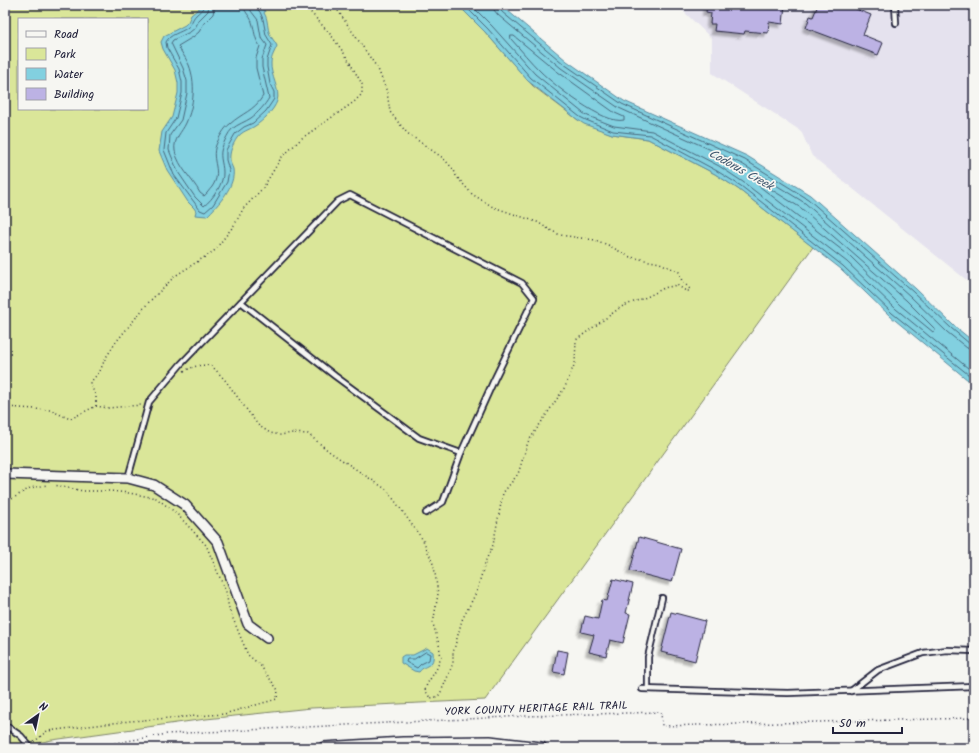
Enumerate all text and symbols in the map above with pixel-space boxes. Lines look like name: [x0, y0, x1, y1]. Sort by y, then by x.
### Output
legend: [18, 18, 148, 110]
text: Road: [54, 25, 79, 44]
text: Park: [54, 45, 76, 64]
text: Water: [54, 65, 84, 84]
text: Building: [54, 85, 94, 104]
water label: Codorus Creek: [705, 144, 779, 197]
north arrow: [18, 695, 58, 735]
street label: YORK COUNTY HERITAGE RAIL TRAIL: [444, 697, 628, 721]
text: N: [35, 698, 51, 717]
scale bar: [833, 709, 902, 735]
text: 50 m: [839, 714, 866, 733]

